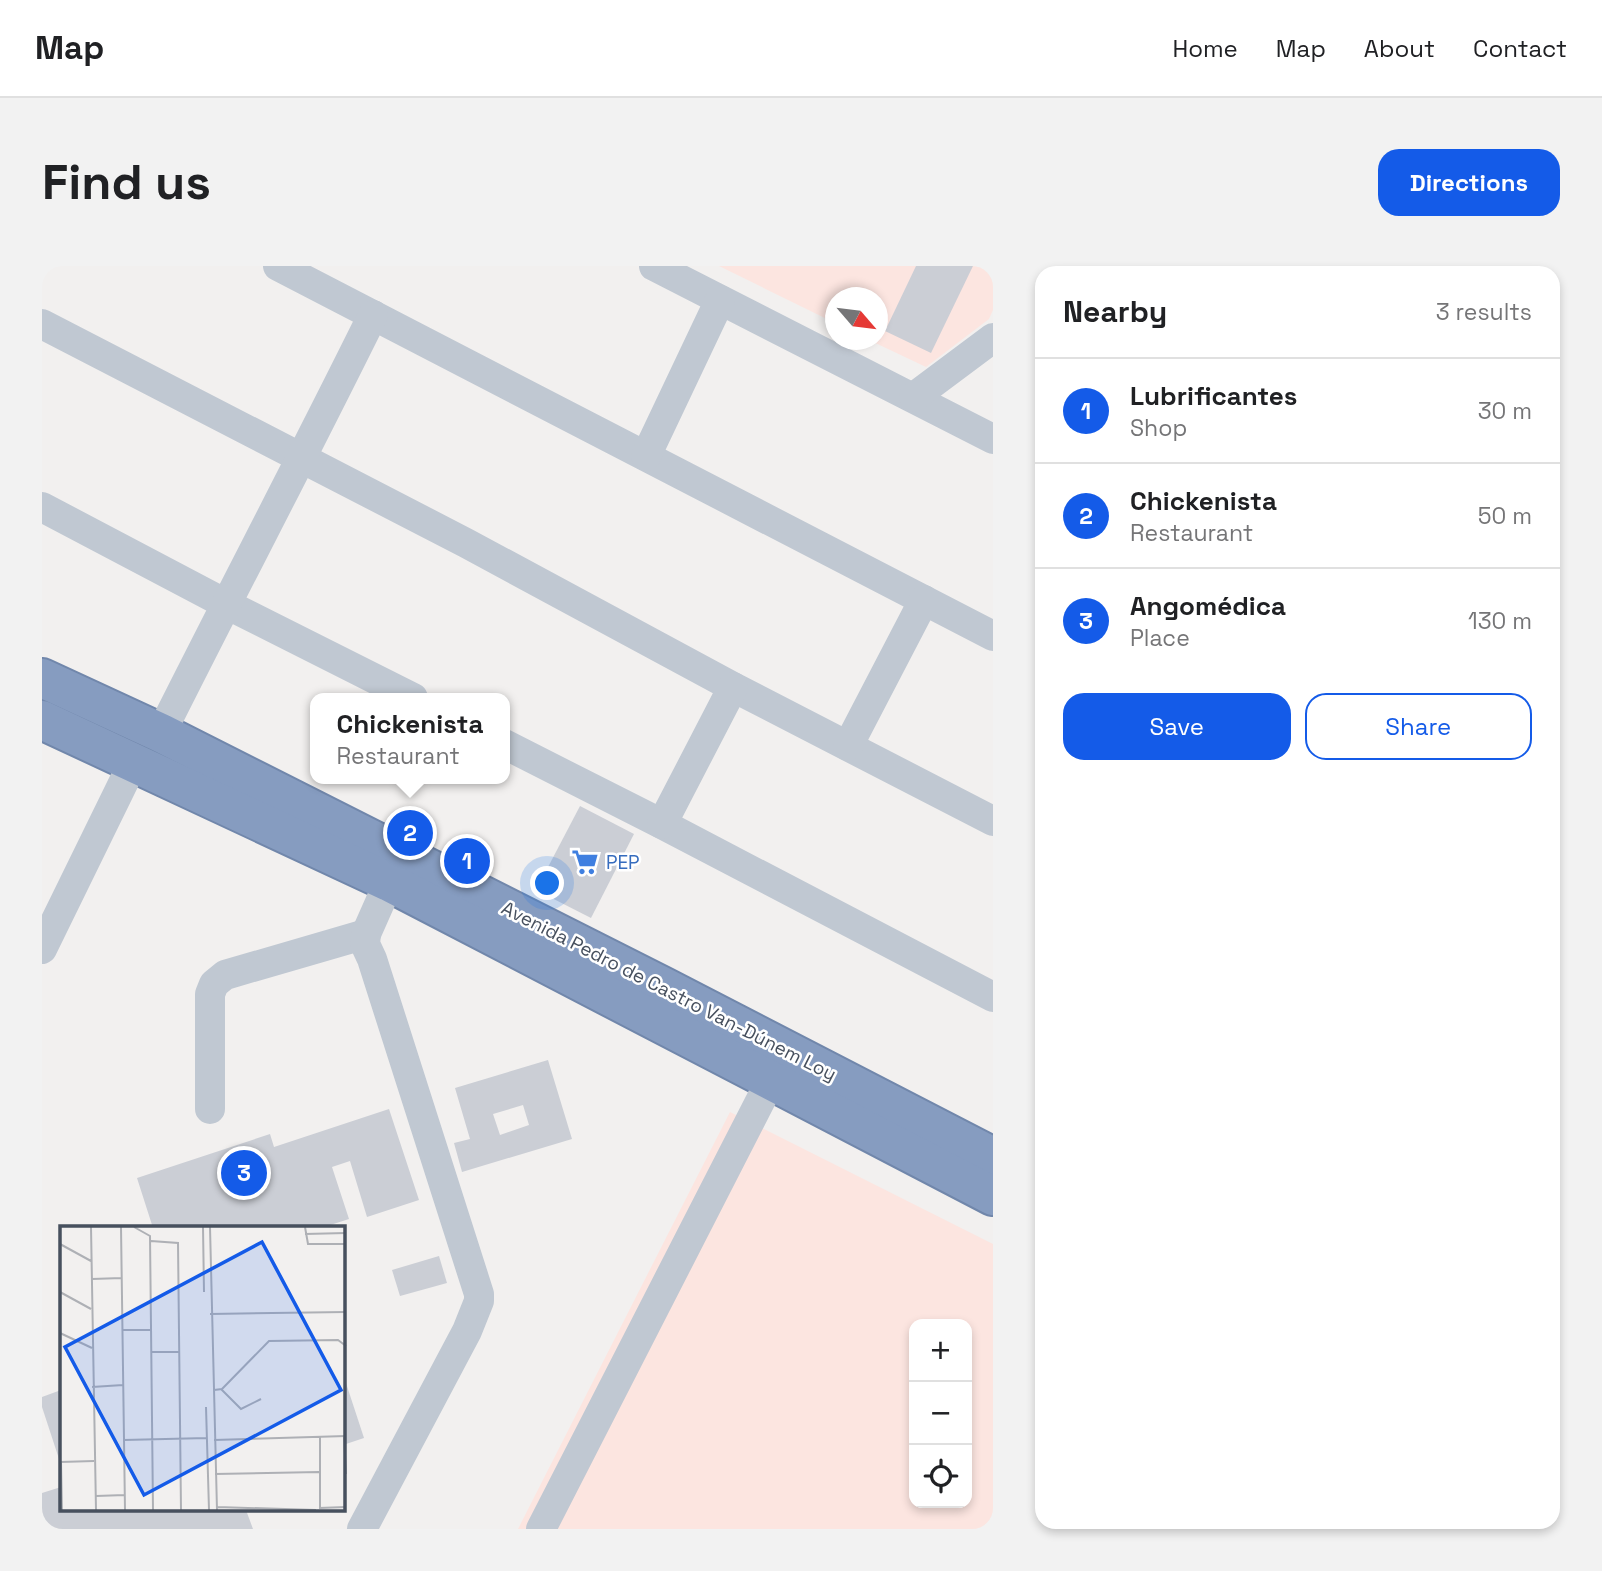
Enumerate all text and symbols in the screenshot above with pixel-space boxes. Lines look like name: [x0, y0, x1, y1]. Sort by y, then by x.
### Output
text: Map: [35, 27, 104, 69]
text: Home: [1172, 33, 1238, 64]
text: Map: [1276, 33, 1326, 64]
text: About: [1364, 33, 1435, 64]
text: Contact: [1473, 33, 1567, 64]
button: Directions: [1378, 149, 1560, 216]
text: Find us: [42, 151, 211, 213]
north arrow: [825, 287, 888, 350]
text: Nearby: [1063, 292, 1167, 331]
text: 3 results: [1436, 297, 1532, 327]
text: Lubrificantes: [1130, 379, 1297, 413]
text: 1: [1081, 396, 1091, 426]
text: 30 m: [1478, 396, 1532, 426]
text: Shop: [1130, 413, 1187, 443]
text: Chickenista: [1130, 484, 1277, 518]
text: 2: [1079, 501, 1093, 531]
text: 50 m: [1478, 501, 1532, 531]
text: Restaurant: [1130, 518, 1253, 548]
text: Angomédica: [1130, 589, 1286, 623]
text: 3: [1079, 606, 1093, 636]
text: 130 m: [1468, 606, 1532, 636]
text: Place: [1130, 623, 1190, 653]
popup: [310, 693, 510, 784]
button: Save: [1063, 693, 1291, 760]
button: Share: [1305, 693, 1532, 760]
text: Chickenista: [337, 707, 483, 741]
text: Restaurant: [337, 741, 460, 771]
pin: 2: [387, 807, 433, 859]
pin: 1: [444, 835, 490, 887]
supermarket icon: PEP: [570, 847, 600, 877]
place label: PEP: [606, 850, 640, 875]
your location: [530, 866, 564, 900]
street label: Avenida Pedro de Castro Van-Dúnem Loy: [497, 895, 841, 1087]
pin: 3: [221, 1147, 267, 1199]
inset map: [60, 1226, 345, 1512]
map controls: [909, 1319, 972, 1508]
button: +: [909, 1319, 972, 1382]
button: −: [909, 1382, 972, 1445]
button: locate: [909, 1445, 972, 1508]

